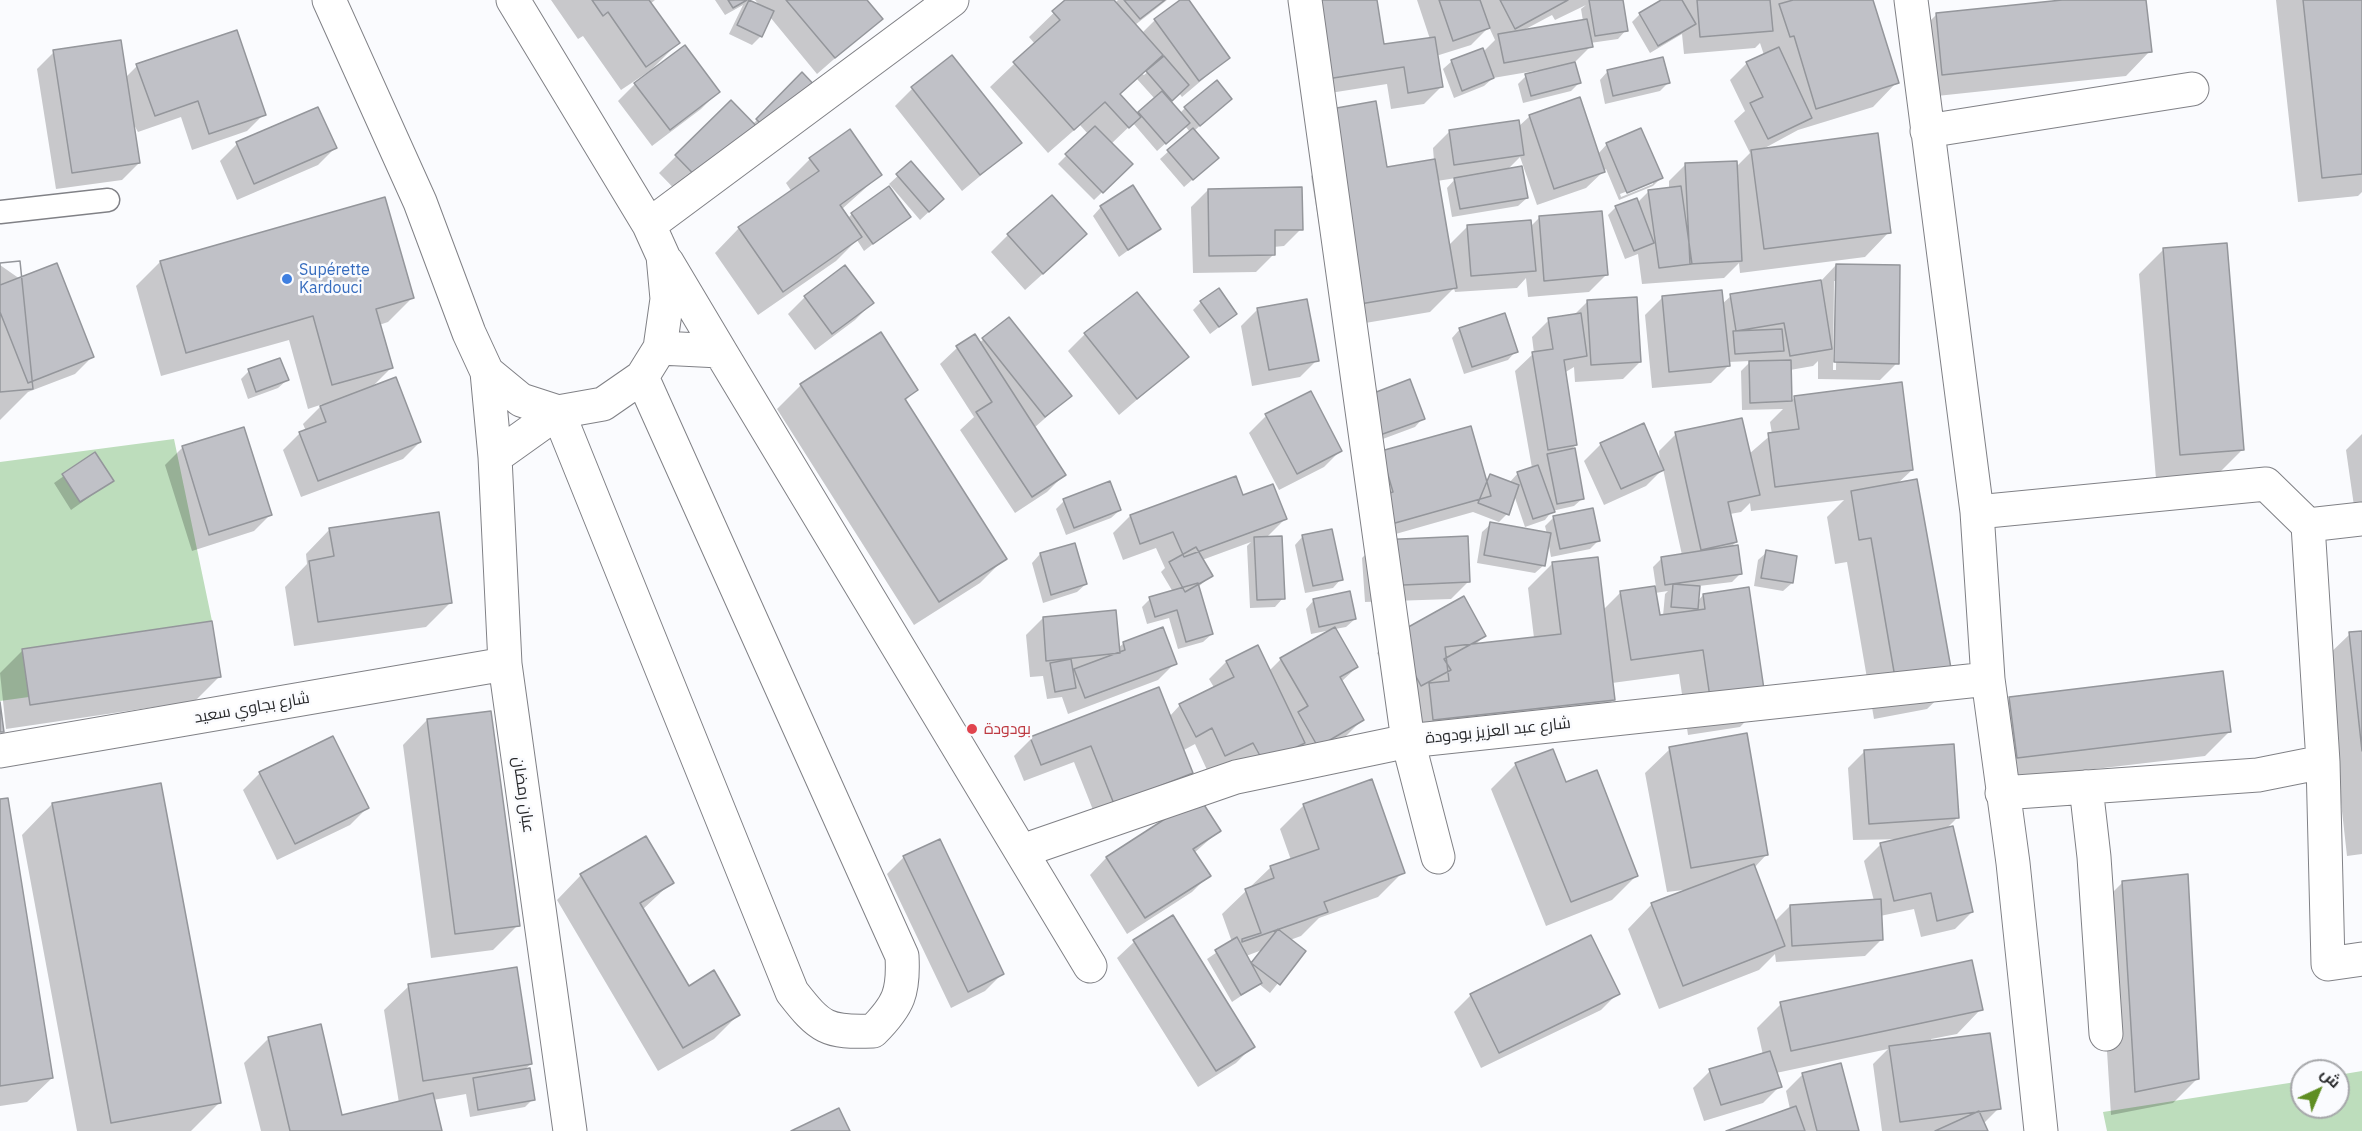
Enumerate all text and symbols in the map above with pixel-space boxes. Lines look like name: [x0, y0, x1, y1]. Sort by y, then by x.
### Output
place label: Supérette Kardouci: [299, 260, 370, 298]
marker: Supérette Kardouci: [280, 272, 294, 286]
street label: شارع بجاوي سعيد: [193, 688, 311, 728]
street label: شارع عبد العزيز بودودة: [1424, 714, 1572, 748]
place label: بودودة: [984, 719, 1031, 739]
marker: بودودة: [965, 722, 979, 736]
street label: عبان رمضان: [508, 756, 538, 834]
north arrow: [2290, 1059, 2350, 1119]
text: ش: [2317, 1063, 2345, 1092]

